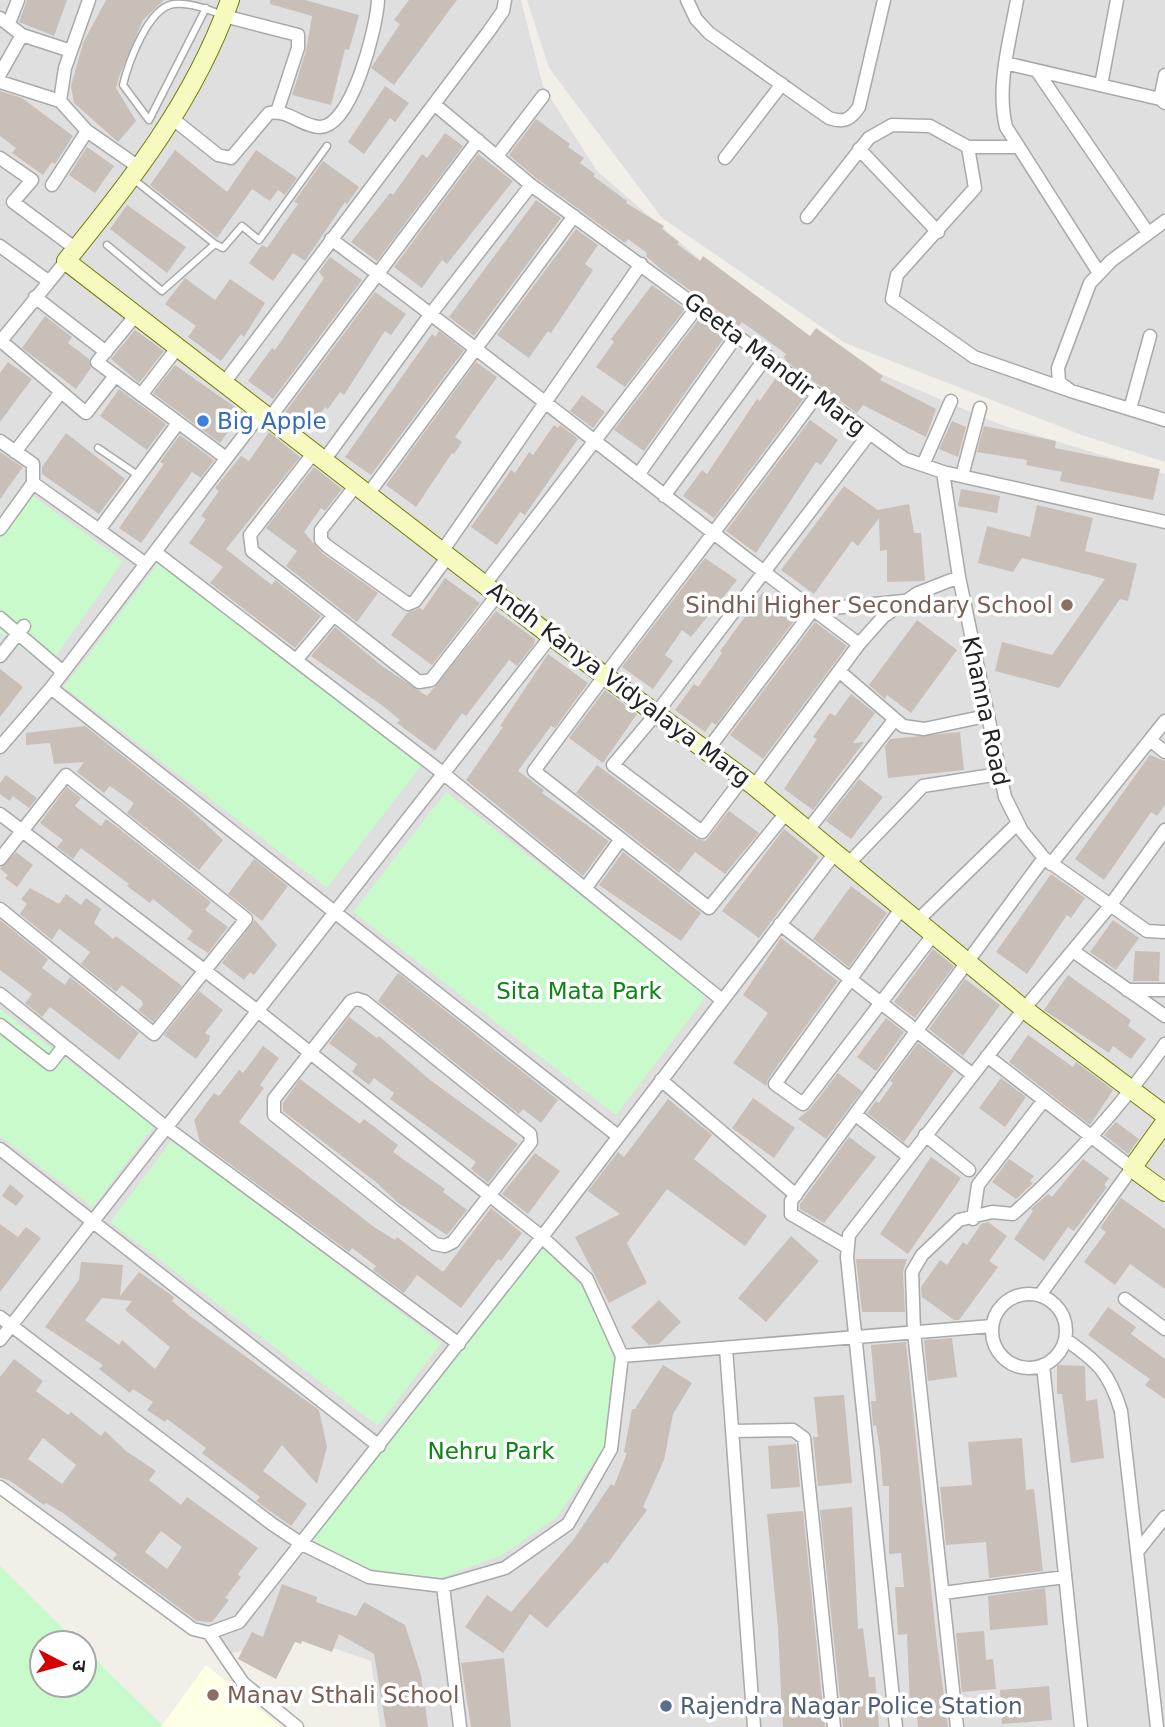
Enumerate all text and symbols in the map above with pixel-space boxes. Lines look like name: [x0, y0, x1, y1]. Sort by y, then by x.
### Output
street label: Geeta Mandir Marg: [679, 287, 871, 441]
place label: Big Apple: [217, 408, 327, 434]
marker: Big Apple: [195, 413, 211, 429]
street label: Andh Kanya Vidyalaya Marg: [483, 577, 755, 791]
place label: Sindhi Higher Secondary School: [685, 592, 1053, 618]
marker: Sindhi Higher Secondary School: [1059, 597, 1075, 613]
street label: Khanna Road: [957, 634, 1015, 788]
park label: Sita Mata Park: [496, 978, 662, 1004]
park label: Nehru Park: [428, 1438, 555, 1464]
north arrow: [28, 1629, 98, 1699]
text: उ: [68, 1659, 91, 1673]
place label: Manav Sthali School: [227, 1682, 459, 1708]
marker: Manav Sthali School: [205, 1687, 221, 1703]
place label: Rajendra Nagar Police Station: [680, 1693, 1023, 1719]
marker: Rajendra Nagar Police Station: [658, 1698, 674, 1714]

